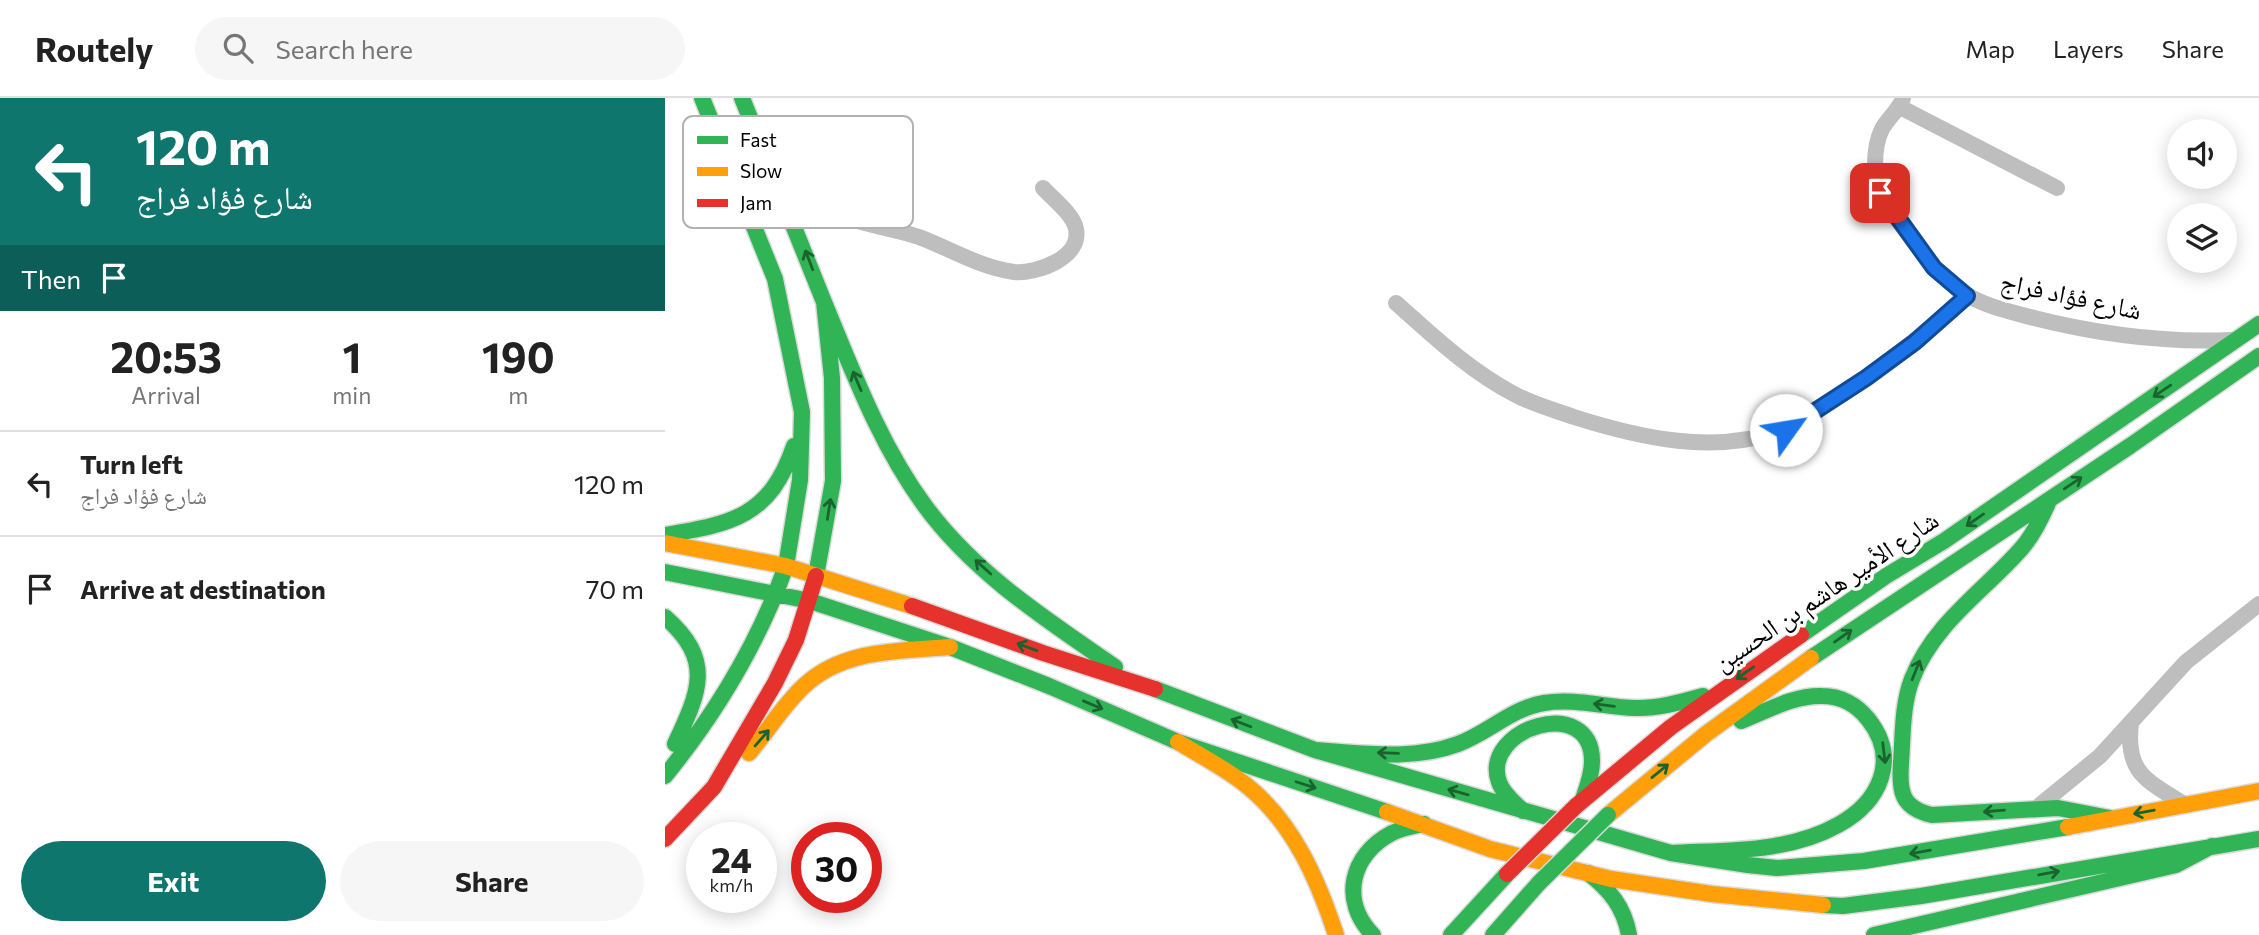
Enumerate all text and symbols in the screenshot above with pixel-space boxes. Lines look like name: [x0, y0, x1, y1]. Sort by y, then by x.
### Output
search box: [195, 17, 685, 80]
text: Routely: [35, 28, 153, 69]
icon: search: [219, 29, 257, 67]
text: Search here: [275, 33, 413, 64]
text: Map: [1966, 34, 2015, 63]
text: Layers: [2053, 34, 2124, 63]
text: Share: [2162, 34, 2224, 63]
text: 120 m: [136, 115, 270, 175]
legend: [683, 116, 913, 228]
map controls: [2167, 119, 2237, 273]
button: sound: [2167, 119, 2237, 189]
icon: left: [21, 126, 112, 217]
text: Fast: [740, 128, 777, 151]
text: Slow: [740, 159, 782, 182]
pin: [1850, 163, 1910, 223]
icon: arrive: [1861, 174, 1899, 212]
text: شارع فؤاد فراج: [136, 176, 313, 216]
text: Jam: [740, 191, 772, 214]
button: layers: [2167, 203, 2237, 273]
one-way arrow: [802, 250, 814, 272]
icon: arrive: [95, 259, 133, 297]
text: Then: [21, 263, 81, 294]
street label: شارع فؤاد فراج: [1997, 264, 2145, 327]
text: 20:53: [110, 330, 222, 382]
text: 1: [342, 330, 361, 382]
text: 190: [482, 330, 555, 382]
one-way arrow: [850, 371, 863, 392]
text: Arrival: [131, 381, 201, 409]
text: min: [332, 381, 371, 409]
text: m: [508, 381, 528, 409]
one-way arrow: [2153, 384, 2173, 398]
position arrow: [1749, 393, 1823, 467]
text: Turn left: [80, 448, 183, 479]
icon: left: [21, 465, 59, 503]
text: 120 m: [574, 468, 644, 499]
one-way arrow: [2063, 476, 2083, 490]
text: شارع فؤاد فراج: [80, 481, 207, 509]
one-way arrow: [823, 498, 836, 521]
street label: شارع الأمير هاشم بن الحسين: [1707, 503, 1945, 679]
one-way arrow: [1966, 513, 1985, 527]
one-way arrow: [975, 559, 992, 576]
icon: arrive: [21, 570, 59, 608]
text: Arrive at destination: [80, 573, 326, 604]
text: 70 m: [586, 573, 644, 604]
one-way arrow: [1833, 629, 1852, 643]
one-way arrow: [1016, 640, 1038, 652]
one-way arrow: [1910, 660, 1923, 681]
one-way arrow: [1736, 666, 1755, 680]
one-way arrow: [1593, 699, 1616, 712]
one-way arrow: [1082, 700, 1103, 713]
one-way arrow: [1231, 715, 1252, 728]
one-way arrow: [754, 730, 770, 748]
one-way arrow: [1878, 741, 1891, 764]
one-way arrow: [1377, 747, 1400, 760]
one-way arrow: [1650, 763, 1668, 778]
one-way arrow: [1294, 780, 1316, 792]
one-way arrow: [1447, 785, 1469, 798]
one-way arrow: [1983, 805, 2006, 818]
one-way arrow: [2133, 806, 2156, 819]
speed limit sign: 30: [791, 822, 882, 913]
text: 24: [711, 837, 752, 880]
button: Exit: [21, 841, 326, 921]
button: Share: [340, 841, 644, 921]
one-way arrow: [1909, 846, 1932, 859]
one-way arrow: [2037, 866, 2060, 879]
text: km/h: [710, 874, 753, 896]

